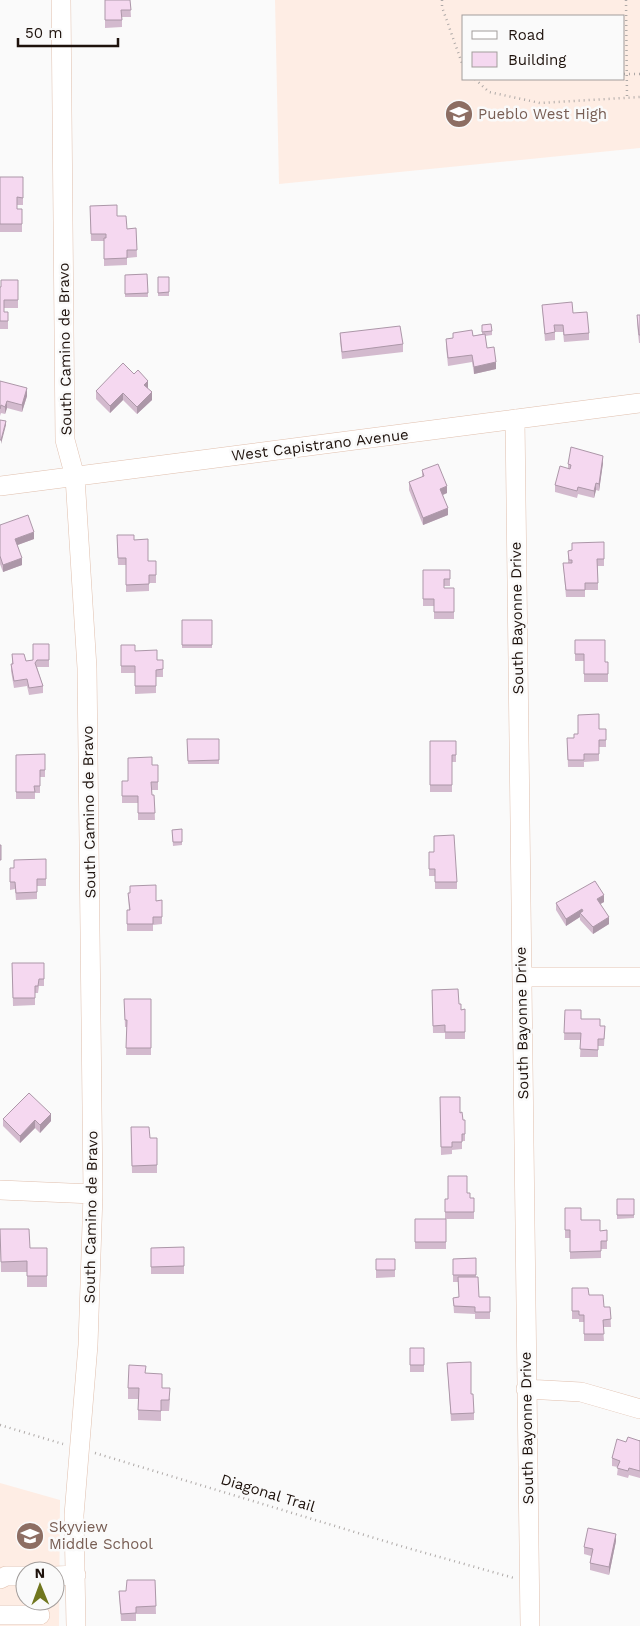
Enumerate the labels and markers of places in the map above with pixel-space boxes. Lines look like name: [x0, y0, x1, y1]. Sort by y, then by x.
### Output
school or university icon: Pueblo West High: [444, 99, 474, 129]
place label: Pueblo West High: [478, 105, 607, 123]
place label: Skyview Middle School: [49, 1518, 153, 1553]
school or university icon: Skyview Middle School: [15, 1521, 45, 1551]

